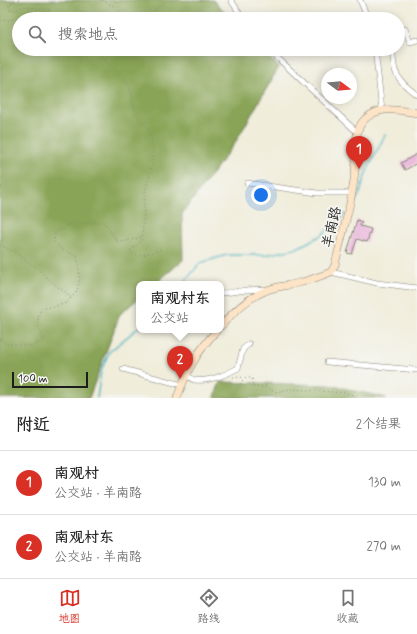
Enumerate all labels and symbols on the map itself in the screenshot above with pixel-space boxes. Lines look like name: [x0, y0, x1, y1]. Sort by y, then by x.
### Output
north arrow: [321, 68, 357, 104]
pin: 1: [346, 136, 372, 169]
your location: [251, 185, 271, 205]
street label: 羊南路: [318, 205, 345, 250]
pin: 2: [167, 346, 193, 379]
scale bar: [12, 370, 88, 389]

